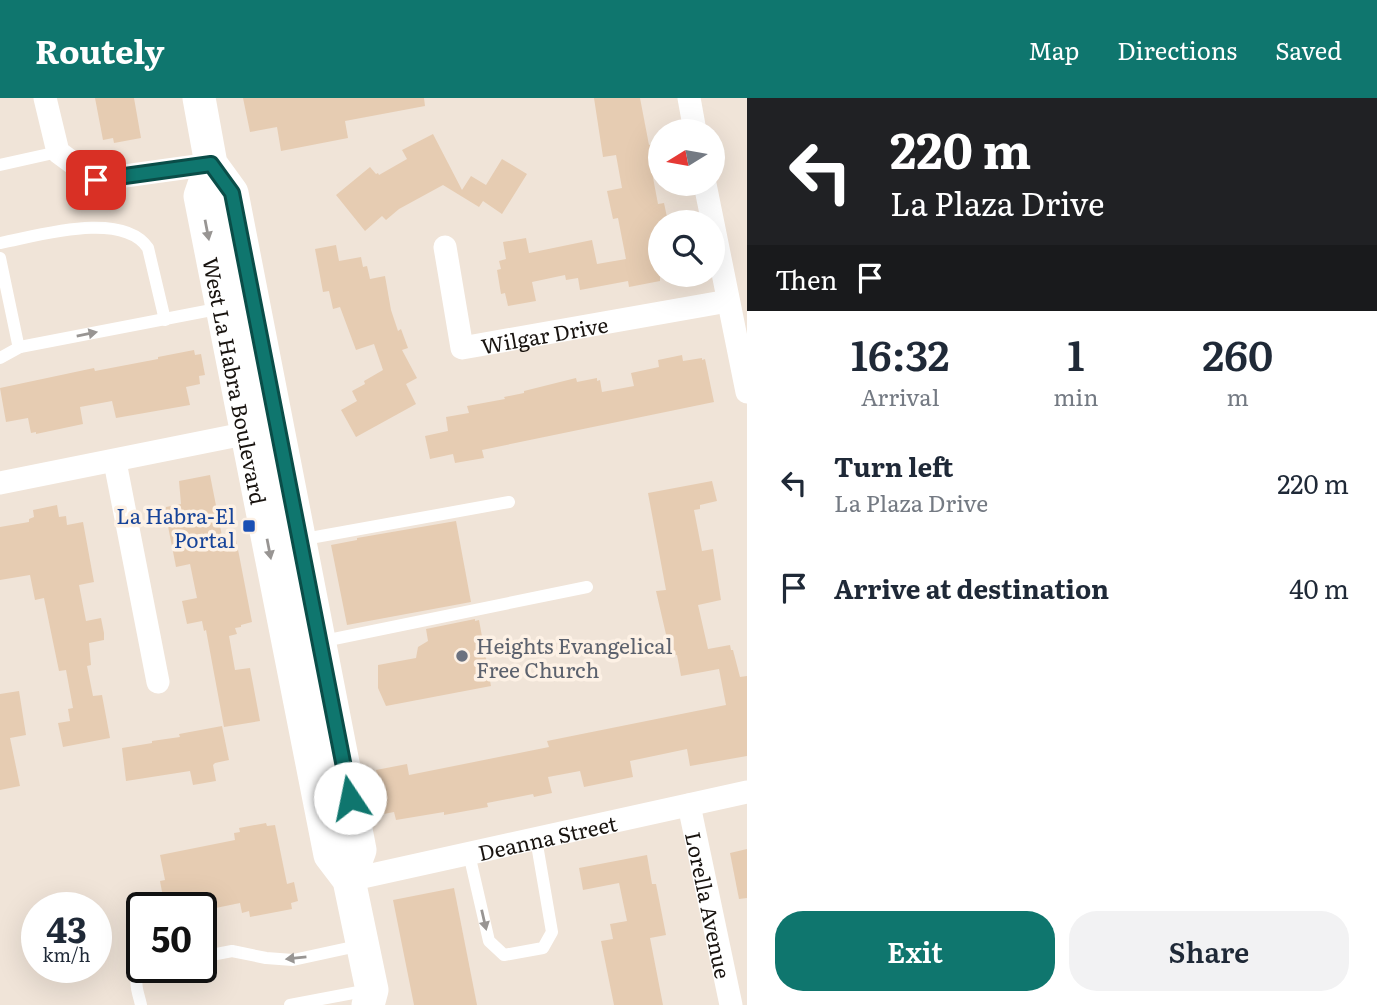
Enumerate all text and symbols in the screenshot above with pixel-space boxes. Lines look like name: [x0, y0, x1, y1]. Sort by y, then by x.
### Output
text: Routely: [35, 25, 164, 74]
text: Map: [1028, 32, 1079, 67]
text: Directions: [1117, 32, 1237, 67]
text: Saved: [1275, 32, 1342, 67]
text: 220 m: [890, 111, 1031, 184]
north arrow: [648, 119, 724, 196]
map controls: [648, 119, 725, 287]
icon: left: [775, 126, 866, 217]
pin: [66, 150, 126, 210]
icon: arrive: [77, 161, 115, 199]
text: La Plaza Drive: [890, 178, 1105, 226]
button: search: [648, 210, 725, 287]
one-way arrow: [202, 219, 213, 241]
street label: West La Habra Boulevard: [197, 254, 276, 507]
text: Then: [775, 259, 837, 298]
icon: arrive: [851, 259, 889, 297]
street label: Wilgar Drive: [478, 307, 610, 360]
text: 16:32: [851, 322, 950, 384]
text: 1: [1067, 322, 1085, 384]
text: 260: [1202, 322, 1273, 384]
one-way arrow: [76, 329, 98, 340]
text: Arrival: [861, 379, 939, 413]
text: min: [1053, 379, 1099, 413]
text: m: [1227, 379, 1249, 413]
text: Turn left: [834, 446, 953, 485]
text: 220 m: [1277, 463, 1349, 502]
icon: left: [775, 464, 813, 502]
text: La Plaza Drive: [834, 485, 988, 519]
place label: La Habra-El Portal: [116, 499, 235, 554]
marker: La Habra-El Portal: [241, 518, 257, 534]
one-way arrow: [264, 538, 275, 560]
text: Arrive at destination: [834, 568, 1109, 607]
text: 40 m: [1289, 568, 1349, 607]
icon: arrive: [775, 569, 813, 607]
place label: Heights Evangelical Free Church: [476, 629, 673, 684]
marker: Heights Evangelical Free Church: [454, 648, 470, 664]
position arrow: [313, 761, 387, 835]
street label: Deanna Street: [475, 806, 620, 867]
street label: Lorella Avenue: [679, 829, 740, 981]
speed limit sign: 50: [126, 892, 217, 983]
text: 43: [46, 902, 87, 954]
one-way arrow: [479, 909, 490, 931]
button: Exit: [775, 911, 1055, 991]
button: Share: [1069, 911, 1349, 991]
text: km/h: [43, 941, 90, 968]
one-way arrow: [285, 953, 307, 964]

